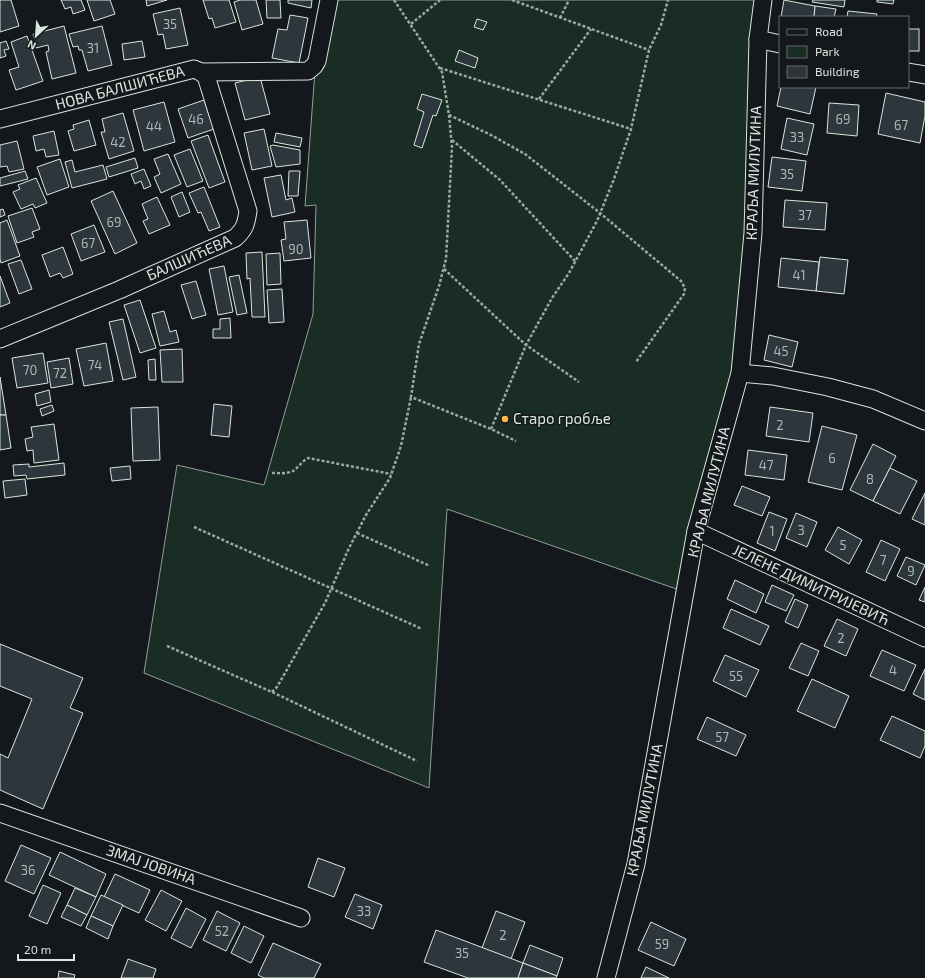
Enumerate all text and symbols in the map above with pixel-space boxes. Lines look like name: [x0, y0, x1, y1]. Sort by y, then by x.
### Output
north arrow: [16, 16, 56, 56]
house number: 35: [163, 16, 177, 32]
legend: [779, 16, 909, 88]
text: Road: [815, 24, 843, 38]
text: N: [25, 38, 38, 53]
house number: 31: [87, 40, 99, 56]
text: Park: [815, 44, 840, 58]
street label: НОВА БАЛШИЋЕВА: [53, 61, 187, 113]
text: Building: [815, 64, 860, 78]
street label: КРАЉА МИЛУТИНА: [742, 105, 764, 241]
house number: 46: [188, 111, 204, 127]
house number: 69: [836, 111, 850, 127]
house number: 67: [894, 117, 908, 133]
house number: 44: [146, 118, 162, 134]
house number: 33: [790, 129, 804, 145]
house number: 42: [110, 134, 126, 150]
house number: 35: [780, 166, 794, 182]
house number: 37: [798, 207, 812, 223]
house number: 69: [107, 214, 121, 230]
street label: БАЛШИЋЕВА: [143, 230, 234, 284]
house number: 67: [81, 235, 95, 251]
house number: 90: [288, 241, 304, 257]
house number: 41: [792, 267, 806, 283]
house number: 45: [774, 343, 789, 359]
house number: 74: [88, 357, 102, 373]
house number: 70: [23, 362, 37, 378]
house number: 72: [53, 365, 67, 381]
place label: Старо гробље: [513, 409, 611, 427]
marker: Старо гробље: [500, 414, 510, 424]
house number: 2: [776, 417, 784, 433]
street label: КРАЉА МИЛУТИНА: [683, 424, 733, 559]
house number: 6: [828, 450, 836, 466]
house number: 47: [759, 457, 774, 473]
house number: 8: [866, 471, 874, 487]
house number: 3: [797, 522, 805, 538]
house number: 1: [769, 523, 775, 539]
house number: 5: [840, 537, 847, 553]
street label: ЈЕЛЕНЕ ДИМИТРИЈЕВИЋ: [730, 540, 892, 628]
house number: 7: [880, 552, 887, 568]
house number: 9: [907, 563, 915, 579]
house number: 2: [837, 630, 845, 646]
house number: 4: [889, 662, 897, 678]
house number: 55: [729, 668, 743, 684]
house number: 57: [715, 729, 729, 745]
street label: КРАЉА МИЛУТИНА: [622, 741, 666, 878]
street label: ЗМАЈ ЈОВИНА: [104, 840, 199, 888]
house number: 36: [21, 862, 35, 878]
house number: 33: [357, 903, 371, 919]
house number: 52: [215, 923, 229, 939]
house number: 2: [499, 927, 507, 943]
scale bar: [18, 936, 74, 962]
house number: 59: [655, 936, 669, 952]
text: 20 m: [24, 942, 51, 956]
house number: 35: [455, 945, 469, 961]

